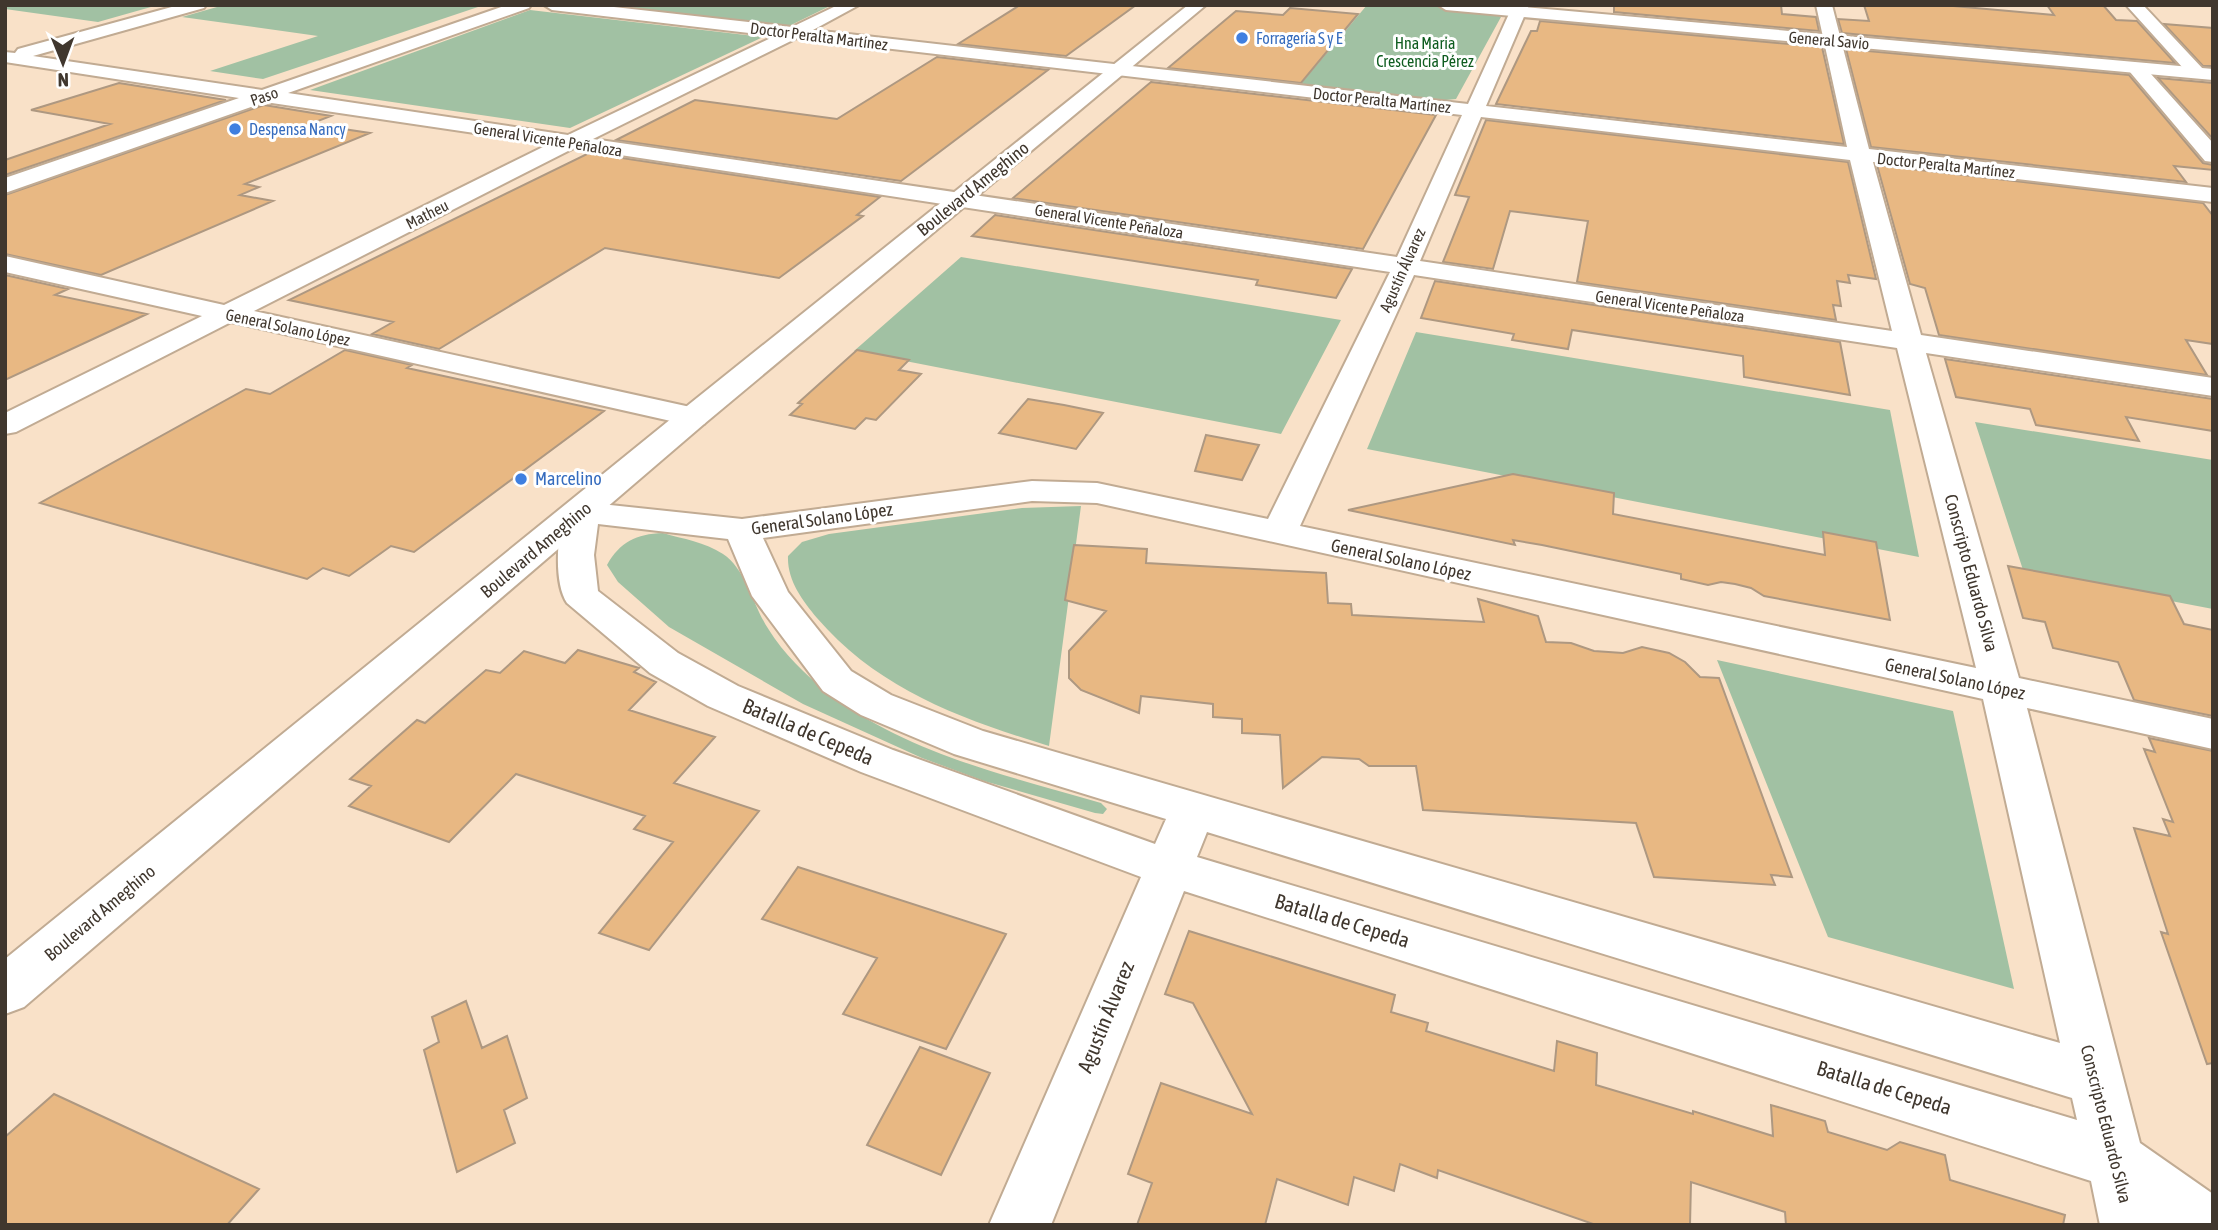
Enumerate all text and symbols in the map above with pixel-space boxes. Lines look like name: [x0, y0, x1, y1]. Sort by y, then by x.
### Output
street label: Doctor Peralta Martínez: [749, 19, 889, 53]
north arrow: [28, 28, 98, 98]
street label: General Savio: [1788, 28, 1870, 52]
place label: Forragería S y E: [1256, 29, 1343, 48]
marker: Forragería S y E: [1234, 30, 1250, 46]
park label: Hna Maria Crescencia Pérez: [1376, 34, 1474, 70]
text: N: [57, 69, 69, 91]
street label: Paso: [248, 83, 280, 109]
street label: Doctor Peralta Martínez: [1312, 84, 1452, 116]
street label: General Vicente Peñaloza: [472, 118, 624, 160]
place label: Despensa Nancy: [249, 120, 346, 139]
marker: Despensa Nancy: [227, 121, 243, 137]
street label: Boulevard Ameghino: [912, 137, 1033, 240]
street label: Doctor Peralta Martínez: [1876, 149, 2016, 181]
street label: Matheu: [403, 196, 451, 232]
street label: General Vicente Peñaloza: [1033, 200, 1185, 242]
street label: Agustín Álvarez: [1376, 225, 1430, 315]
street label: General Vicente Peñaloza: [1594, 287, 1746, 325]
street label: General Solano López: [224, 305, 352, 350]
place label: Marcelino: [535, 468, 602, 489]
marker: Marcelino: [513, 471, 529, 487]
street label: Conscripto Eduardo Silva: [1940, 492, 2003, 654]
street label: Boulevard Ameghino: [476, 497, 595, 602]
street label: General Solano López: [750, 498, 895, 539]
street label: General Solano López: [1329, 534, 1474, 585]
street label: General Solano López: [1883, 653, 2028, 704]
street label: Batalla de Cepeda: [739, 693, 877, 769]
street label: Boulevard Ameghino: [40, 860, 159, 965]
street label: Batalla de Cepeda: [1272, 888, 1413, 952]
street label: Agustín Álvarez: [1072, 957, 1138, 1076]
street label: Conscripto Eduardo Silva: [2077, 1043, 2136, 1205]
street label: Batalla de Cepeda: [1814, 1055, 1955, 1119]

